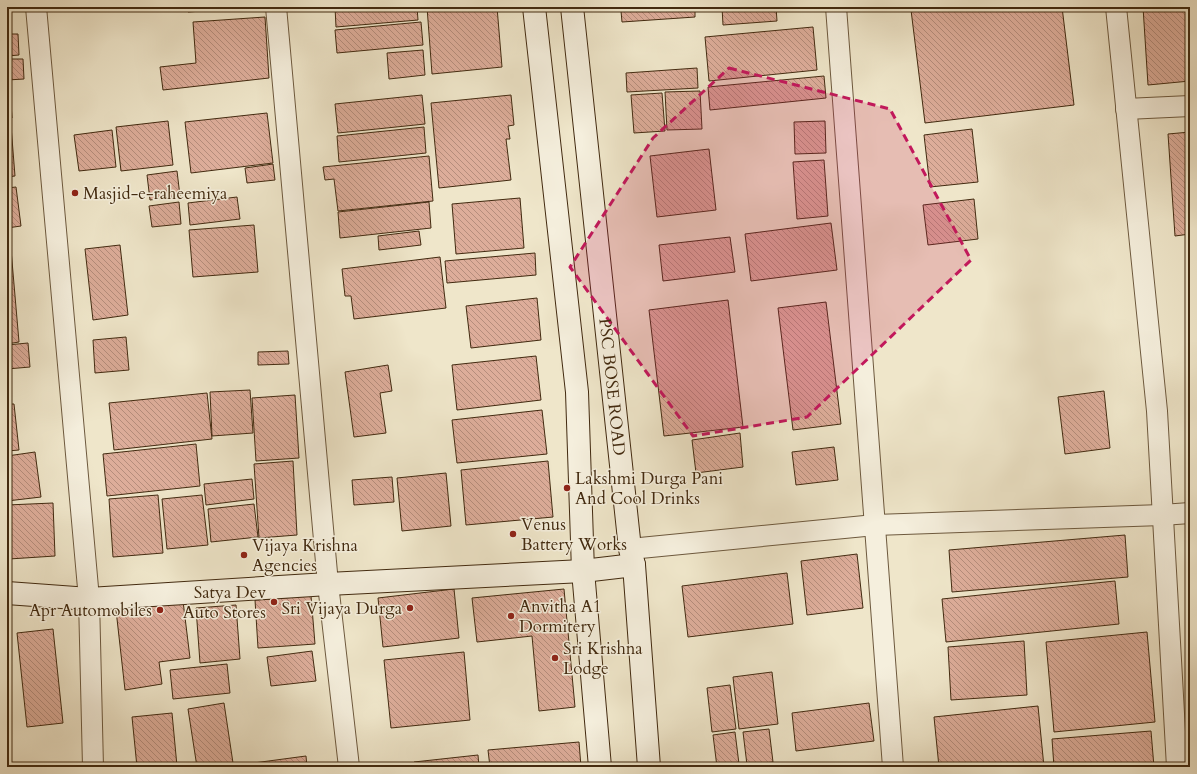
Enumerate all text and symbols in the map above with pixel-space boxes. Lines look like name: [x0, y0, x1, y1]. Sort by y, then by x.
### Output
place label: Masjid-e-raheemiya: [83, 182, 228, 205]
marker: Masjid-e-raheemiya: [70, 188, 80, 198]
street label: PSC BOSE ROAD: [593, 317, 631, 457]
place label: Lakshmi Durga Pani And Cool Drinks: [575, 467, 723, 510]
marker: Lakshmi Durga Pani And Cool Drinks: [562, 483, 572, 493]
place label: Venus Battery Works: [521, 513, 627, 556]
marker: Venus Battery Works: [508, 529, 518, 539]
place label: Vijaya Krishna Agencies: [252, 534, 359, 577]
marker: Vijaya Krishna Agencies: [239, 550, 249, 560]
place label: Satya Dev Auto Stores: [183, 581, 266, 624]
place label: Anvitha A1 Dormitery: [519, 595, 602, 638]
marker: Satya Dev Auto Stores: [269, 597, 279, 607]
place label: Sri Vijaya Durga: [281, 597, 403, 620]
place label: Apr Automobiles: [29, 599, 152, 622]
marker: Sri Vijaya Durga: [405, 603, 415, 613]
marker: Apr Automobiles: [155, 605, 165, 615]
marker: Anvitha A1 Dormitery: [506, 611, 516, 621]
place label: Sri Krishna Lodge: [563, 637, 643, 680]
marker: Sri Krishna Lodge: [550, 653, 560, 663]

